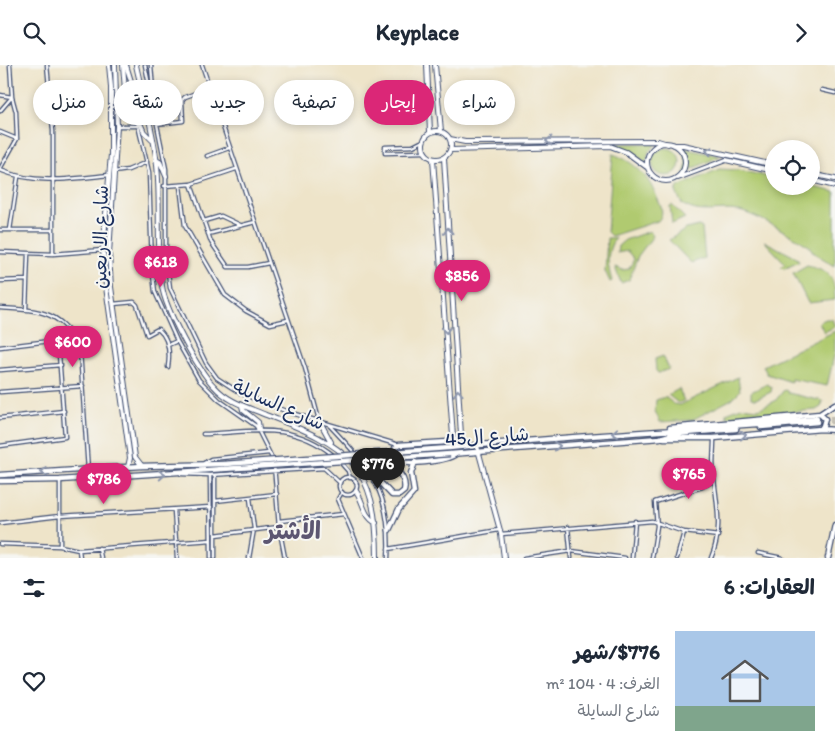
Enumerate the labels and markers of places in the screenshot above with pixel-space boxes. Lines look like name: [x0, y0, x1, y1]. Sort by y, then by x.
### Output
pin: $618: [131, 245, 191, 288]
pin: $856: [432, 259, 492, 302]
pin: $600: [43, 325, 103, 368]
pin: $776: [348, 447, 408, 490]
pin: $765: [659, 457, 719, 500]
pin: $786: [74, 463, 134, 505]

